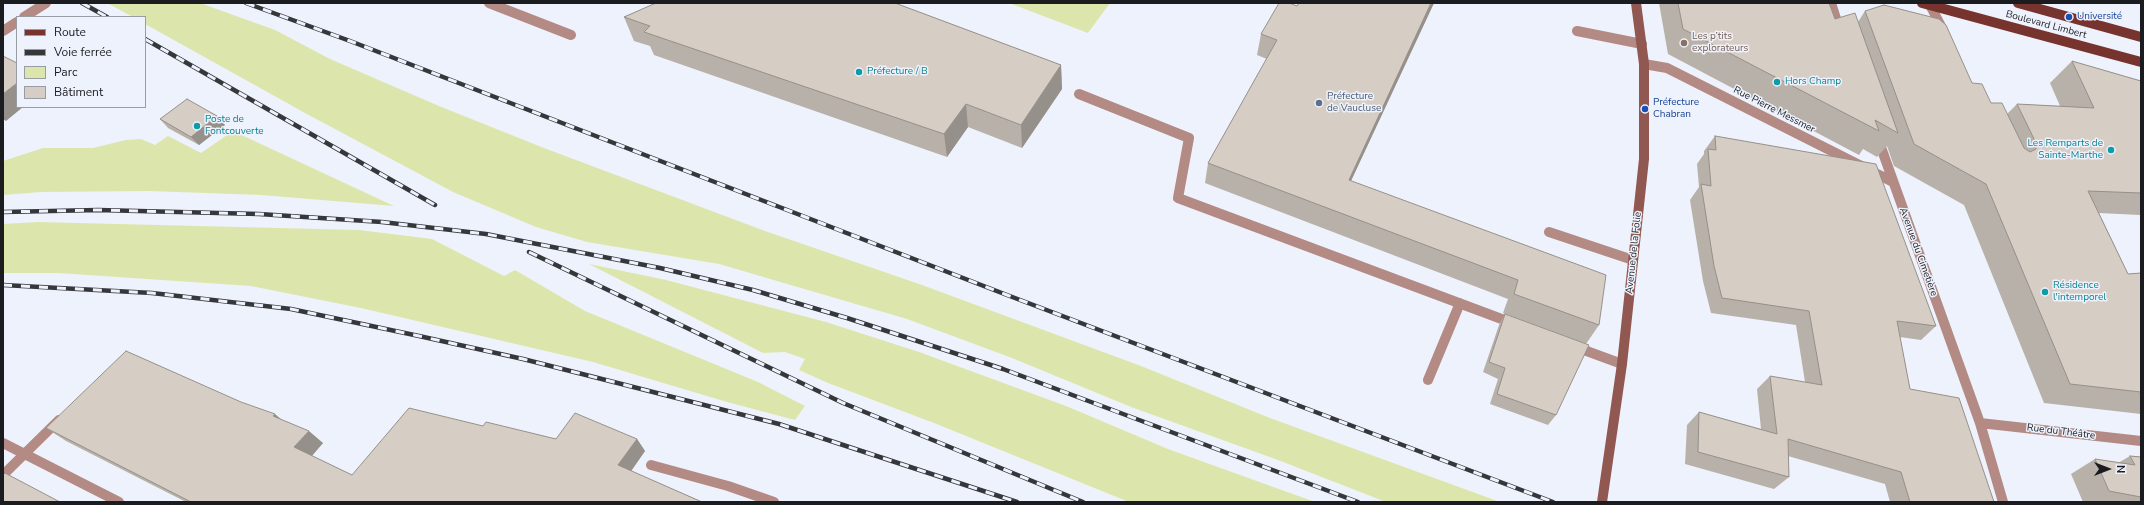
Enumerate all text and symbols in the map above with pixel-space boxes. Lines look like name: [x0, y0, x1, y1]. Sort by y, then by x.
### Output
street label: Boulevard Limbert: [2004, 8, 2088, 42]
place label: Université: [2077, 11, 2122, 23]
marker: Université: [2064, 12, 2074, 22]
legend: [16, 16, 146, 108]
text: Route: [54, 24, 86, 40]
place label: Les p’tits explorateurs: [1692, 31, 1748, 54]
marker: Les p’tits explorateurs: [1679, 38, 1689, 48]
text: Voie ferrée: [54, 44, 112, 60]
text: Parc: [54, 64, 77, 80]
place label: Préfecture / B: [867, 66, 928, 78]
marker: Préfecture / B: [854, 67, 864, 77]
place label: Hors Champ: [1785, 76, 1841, 88]
marker: Hors Champ: [1772, 77, 1782, 87]
text: Bâtiment: [54, 84, 103, 100]
street label: Rue Pierre Messmer: [1731, 84, 1817, 136]
place label: Préfecture de Vaucluse: [1327, 91, 1381, 114]
place label: Préfecture Chabran: [1653, 97, 1699, 120]
marker: Préfecture de Vaucluse: [1314, 98, 1324, 108]
marker: Préfecture Chabran: [1640, 104, 1650, 114]
place label: Poste de Fontcouverte: [205, 114, 264, 138]
marker: Poste de Fontcouverte: [192, 121, 202, 131]
place label: Les Remparts de Sainte-Marthe: [2027, 138, 2103, 162]
marker: Les Remparts de Sainte-Marthe: [2106, 145, 2116, 155]
street label: Avenue du Cimetière: [1896, 206, 1940, 298]
street label: Avenue de la Folie: [1624, 211, 1644, 295]
place label: Résidence l'intemporel: [2053, 280, 2106, 304]
marker: Résidence l'intemporel: [2040, 287, 2050, 297]
street label: Rue du Théâtre: [2026, 422, 2096, 442]
north arrow: [2088, 449, 2128, 489]
text: N: [2113, 465, 2128, 473]

